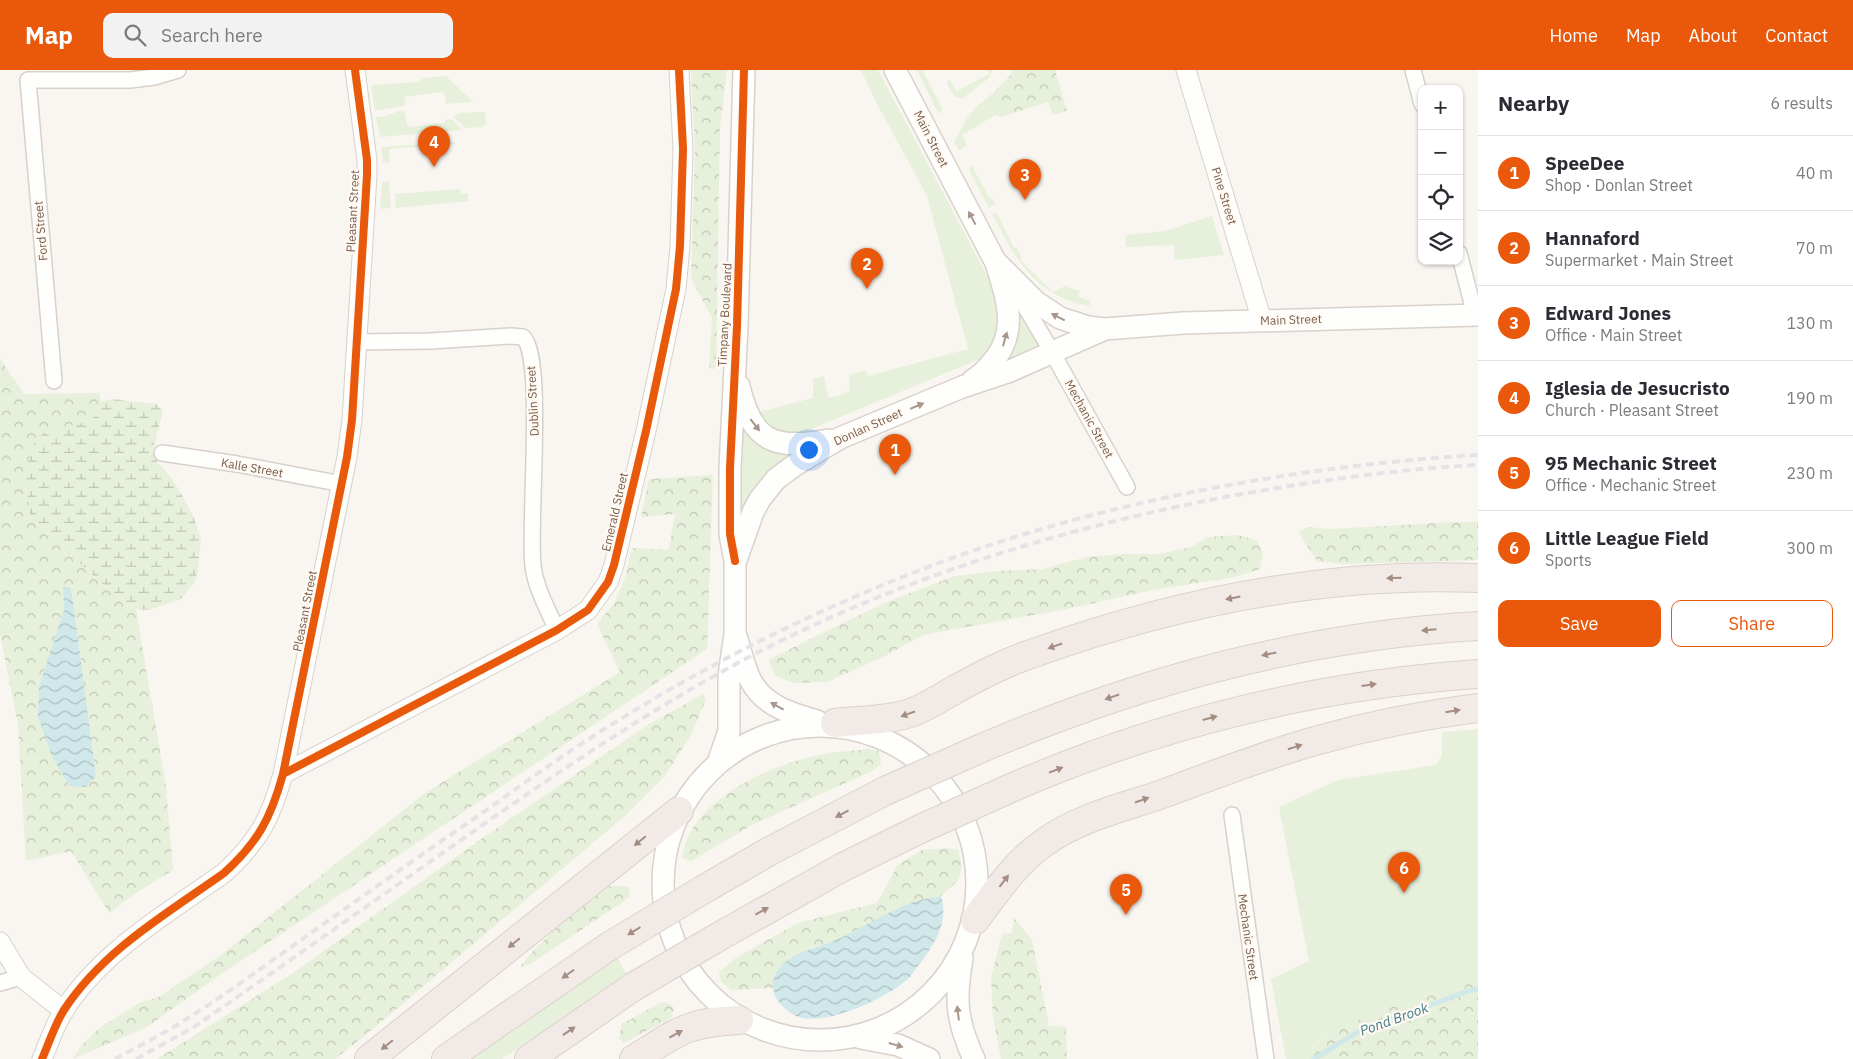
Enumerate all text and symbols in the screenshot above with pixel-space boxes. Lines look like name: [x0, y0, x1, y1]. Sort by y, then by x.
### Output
search box: [103, 13, 453, 58]
text: Map: [25, 19, 73, 51]
icon: search: [121, 21, 149, 49]
text: Search here: [161, 23, 263, 47]
text: Home: [1550, 24, 1598, 47]
text: Map: [1626, 24, 1661, 47]
text: About: [1689, 24, 1737, 47]
text: Contact: [1765, 24, 1828, 47]
map controls: [1418, 85, 1463, 265]
button: +: [1418, 85, 1463, 130]
text: Nearby: [1498, 89, 1569, 117]
text: 6 results: [1770, 93, 1833, 113]
street label: Main Street: [911, 108, 952, 170]
pin: 4: [418, 126, 450, 167]
button: −: [1418, 130, 1463, 175]
text: SpeeDee: [1545, 151, 1624, 175]
pin: 3: [1009, 159, 1041, 200]
text: 1: [1509, 163, 1519, 183]
text: 40 m: [1796, 163, 1833, 183]
street label: Pine Street: [1209, 165, 1240, 226]
street label: Pleasant Street: [343, 169, 362, 253]
button: locate: [1418, 175, 1463, 220]
text: Shop · Donlan Street: [1545, 175, 1693, 195]
street label: Ford Street: [30, 200, 51, 262]
one-way arrow: [968, 211, 976, 225]
button: layers: [1418, 220, 1463, 265]
text: Hannaford: [1545, 226, 1640, 250]
text: 2: [1509, 238, 1519, 258]
text: 70 m: [1796, 238, 1833, 258]
pin: 2: [851, 248, 883, 289]
text: Supermarket · Main Street: [1545, 250, 1733, 270]
street label: Timpany Boulevard: [714, 263, 735, 367]
text: Edward Jones: [1545, 301, 1671, 325]
street label: Main Street: [1260, 311, 1322, 328]
one-way arrow: [1051, 313, 1065, 321]
text: 3: [1509, 313, 1519, 333]
text: 130 m: [1786, 313, 1833, 333]
text: Office · Main Street: [1545, 325, 1682, 345]
one-way arrow: [1002, 332, 1010, 347]
street label: Dublin Street: [523, 365, 542, 437]
text: Iglesia de Jesucristo: [1545, 376, 1730, 400]
street label: Mechanic Street: [1062, 377, 1117, 461]
text: 4: [1509, 388, 1519, 408]
text: 190 m: [1786, 388, 1833, 408]
text: Church · Pleasant Street: [1545, 400, 1719, 420]
one-way arrow: [910, 401, 924, 409]
street label: Donlan Street: [831, 405, 905, 448]
one-way arrow: [750, 419, 760, 432]
pin: 1: [879, 434, 911, 475]
your location: [796, 437, 822, 463]
text: 95 Mechanic Street: [1545, 451, 1717, 475]
street label: Kalle Street: [220, 455, 284, 480]
text: 5: [1509, 463, 1519, 483]
text: 230 m: [1786, 463, 1833, 483]
street label: Emerald Street: [598, 471, 631, 553]
text: Office · Mechanic Street: [1545, 475, 1716, 495]
text: Little League Field: [1545, 526, 1709, 550]
text: 6: [1509, 538, 1519, 558]
text: 300 m: [1786, 538, 1833, 558]
text: Sports: [1545, 550, 1592, 570]
street label: Pleasant Street: [289, 569, 320, 653]
one-way arrow: [1386, 574, 1402, 582]
one-way arrow: [1225, 595, 1241, 603]
button: Save: [1498, 600, 1661, 647]
button: Share: [1671, 600, 1833, 647]
one-way arrow: [1421, 626, 1437, 634]
one-way arrow: [1047, 642, 1062, 650]
one-way arrow: [1261, 650, 1276, 658]
one-way arrow: [1362, 680, 1378, 688]
one-way arrow: [1105, 694, 1120, 702]
one-way arrow: [770, 702, 784, 711]
one-way arrow: [1446, 707, 1462, 715]
one-way arrow: [900, 710, 915, 718]
one-way arrow: [1203, 713, 1218, 721]
one-way arrow: [1287, 742, 1302, 750]
one-way arrow: [1049, 766, 1064, 773]
one-way arrow: [1134, 796, 1149, 804]
one-way arrow: [835, 809, 848, 818]
one-way arrow: [634, 836, 647, 847]
pin: 6: [1388, 852, 1420, 893]
one-way arrow: [999, 874, 1009, 888]
pin: 5: [1110, 874, 1142, 915]
street label: Mechanic Street: [1235, 893, 1262, 981]
one-way arrow: [755, 907, 768, 916]
one-way arrow: [628, 927, 641, 936]
one-way arrow: [507, 938, 521, 948]
one-way arrow: [561, 969, 574, 979]
water label: Pond Brook: [1357, 998, 1431, 1040]
one-way arrow: [954, 1005, 962, 1021]
one-way arrow: [562, 1026, 576, 1036]
one-way arrow: [670, 1030, 683, 1039]
one-way arrow: [381, 1039, 394, 1050]
one-way arrow: [888, 1041, 904, 1049]

